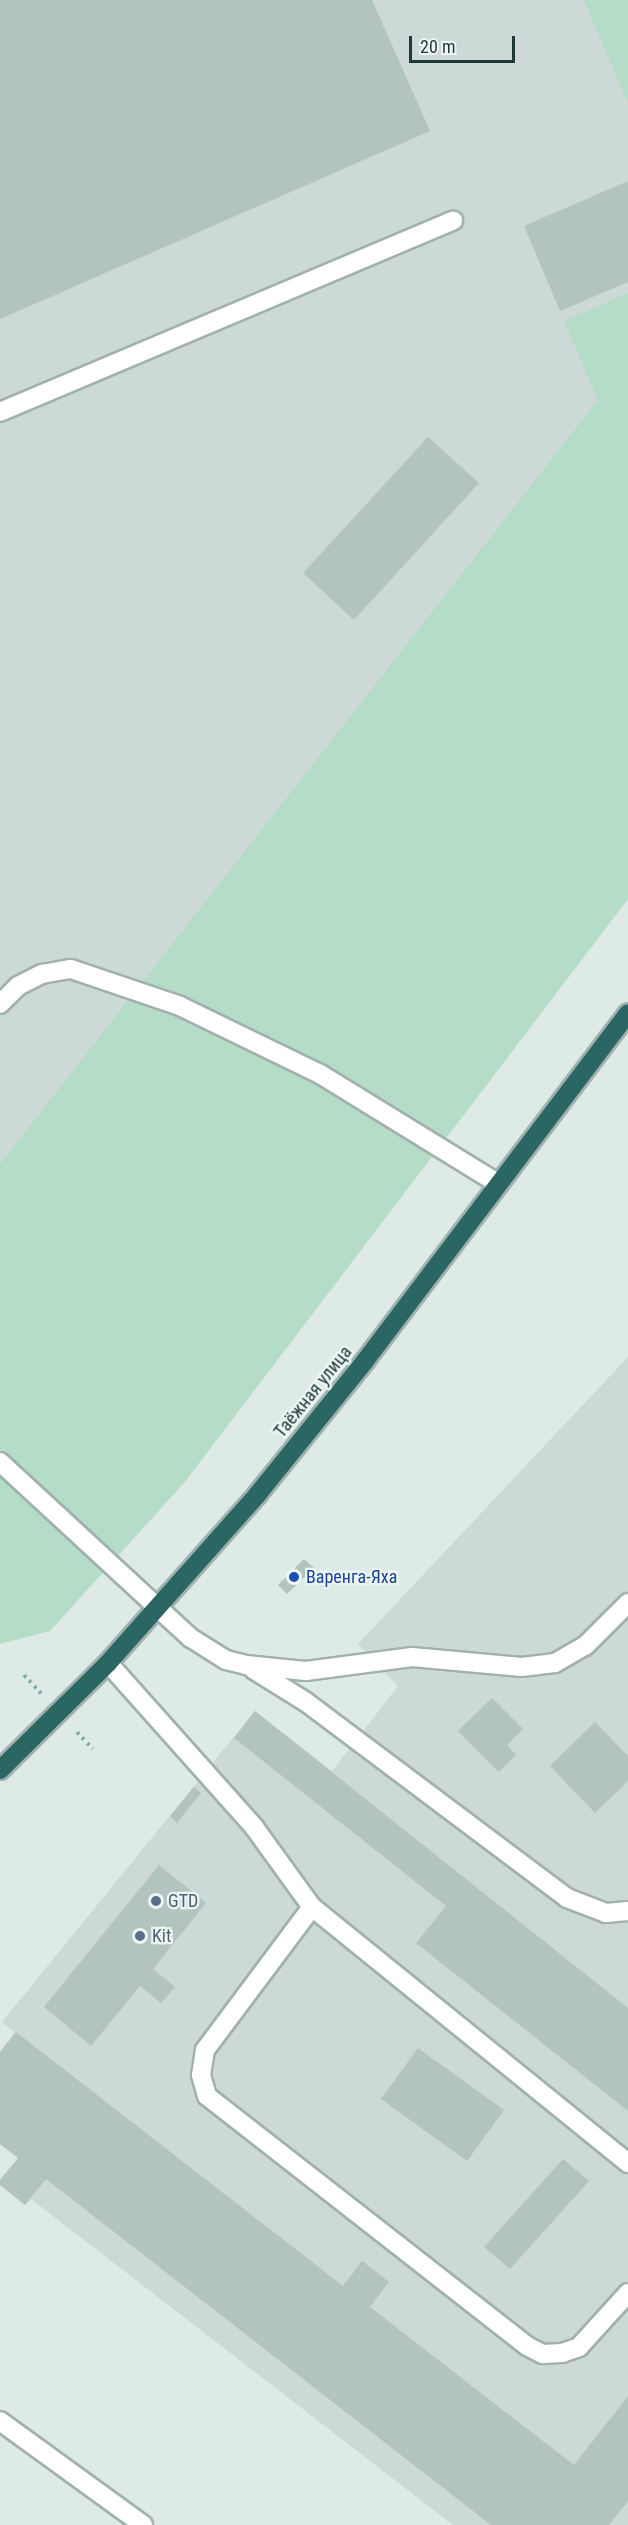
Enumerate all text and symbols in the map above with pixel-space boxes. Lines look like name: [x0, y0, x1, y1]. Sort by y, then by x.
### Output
scale bar: [412, 24, 518, 62]
text: 20 m: [420, 36, 455, 57]
street label: Таёжная улица: [270, 1342, 356, 1442]
place label: Варенга-Яха: [306, 1566, 397, 1588]
marker: Варенга-Яха: [287, 1570, 301, 1584]
place label: GTD: [168, 1890, 198, 1912]
marker: GTD: [149, 1894, 163, 1908]
place label: Kit: [152, 1925, 171, 1947]
marker: Kit: [133, 1929, 147, 1943]

